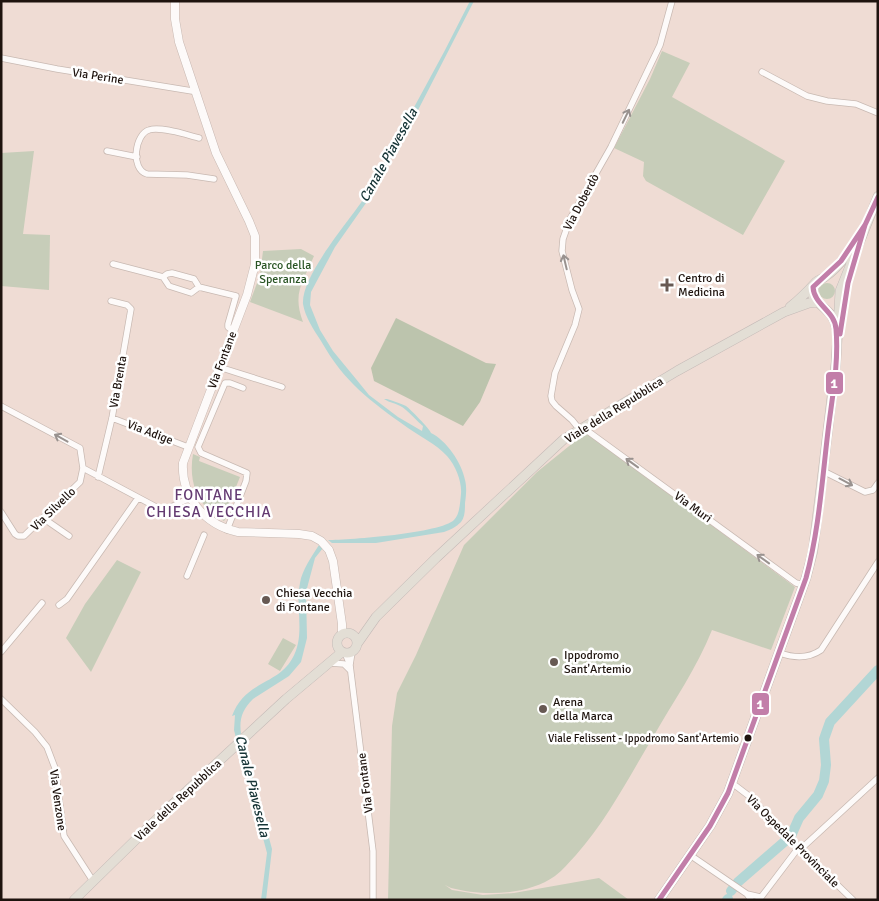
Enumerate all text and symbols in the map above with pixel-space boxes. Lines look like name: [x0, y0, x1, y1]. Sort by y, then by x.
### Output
street label: Via Perine: [71, 65, 125, 88]
water label: Canale Piavesella: [356, 105, 422, 205]
one-way arrow: [621, 108, 631, 123]
street label: Via Doberdò: [560, 171, 603, 233]
one-way arrow: [560, 254, 569, 270]
park label: Parco della Speranza: [255, 258, 311, 287]
place label: Centro di Medicina: [678, 271, 725, 300]
marker: Centro di Medicina: [660, 278, 674, 292]
street label: Via Fontane: [205, 329, 240, 391]
street label: Via Brenta: [107, 355, 130, 409]
line badge: 1: [825, 371, 844, 395]
street label: Viale della Repubblica: [562, 374, 666, 447]
text: 1: [830, 375, 838, 392]
street label: Via Adige: [125, 417, 175, 448]
one-way arrow: [55, 432, 69, 442]
one-way arrow: [626, 457, 639, 468]
one-way arrow: [838, 477, 853, 487]
street label: Via Silvello: [28, 484, 79, 534]
district label: FONTANE CHIESA VECCHIA: [146, 486, 272, 521]
street label: Via Muri: [671, 489, 715, 526]
one-way arrow: [757, 553, 771, 564]
place label: Chiesa Vecchia di Fontane: [276, 586, 352, 615]
marker: Chiesa Vecchia di Fontane: [260, 594, 272, 606]
place label: Ippodromo Sant'Artemio: [564, 648, 631, 677]
marker: Ippodromo Sant'Artemio: [548, 656, 560, 668]
line badge: 1: [751, 692, 770, 716]
place label: Arena della Marca: [553, 695, 613, 724]
text: 1: [756, 696, 764, 713]
marker: Arena della Marca: [537, 703, 549, 715]
place label: Viale Felissent - Ippodromo Sant'Artemio: [548, 732, 739, 745]
water label: Canale Piavesella: [232, 733, 274, 840]
marker: Viale Felissent - Ippodromo Sant'Artemio: [743, 733, 753, 743]
street label: Via Fontane: [354, 752, 377, 814]
street label: Viale della Repubblica: [132, 756, 225, 845]
street label: Via Venzone: [46, 768, 69, 832]
street label: Via Ospedale Provinciale: [743, 792, 842, 891]

